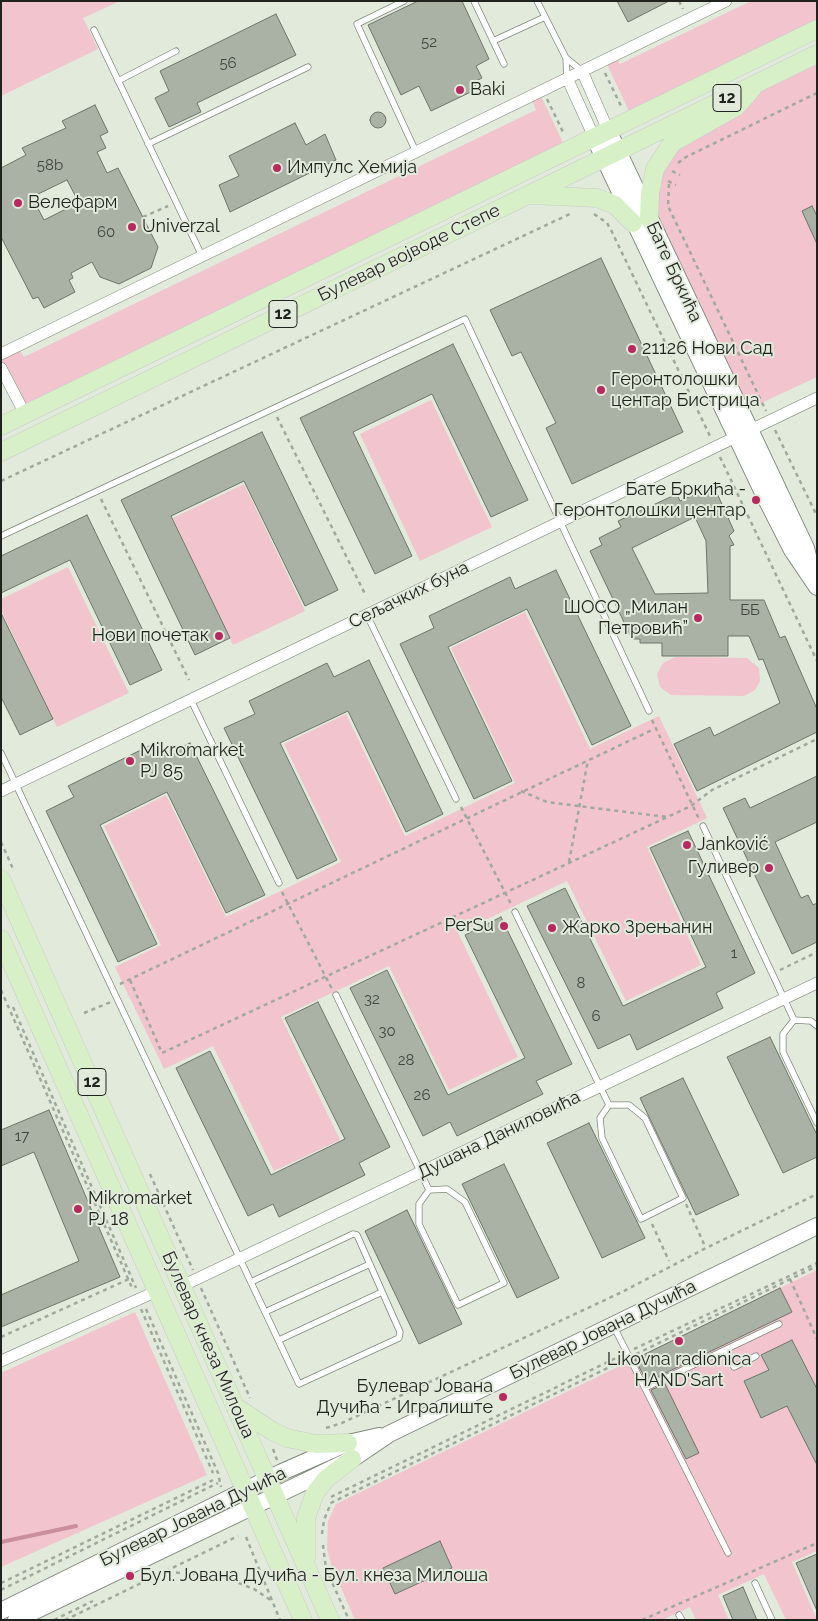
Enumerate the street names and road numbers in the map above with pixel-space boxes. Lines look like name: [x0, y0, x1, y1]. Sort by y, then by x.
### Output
road number: 12: [713, 85, 741, 112]
street label: Булевар војводе Степе: [314, 199, 504, 307]
street label: Бате Бркића: [641, 218, 707, 326]
road number: 12: [269, 300, 297, 328]
street label: Сељачких буна: [345, 557, 473, 633]
road number: 12: [78, 1068, 106, 1096]
street label: Душана Даниловића: [414, 1086, 584, 1184]
street label: Булевар кнеза Милоша: [157, 1248, 259, 1442]
street label: Булевар Јована Дучића: [506, 1275, 700, 1385]
street label: Булевар Јована Дучића: [96, 1462, 290, 1572]

